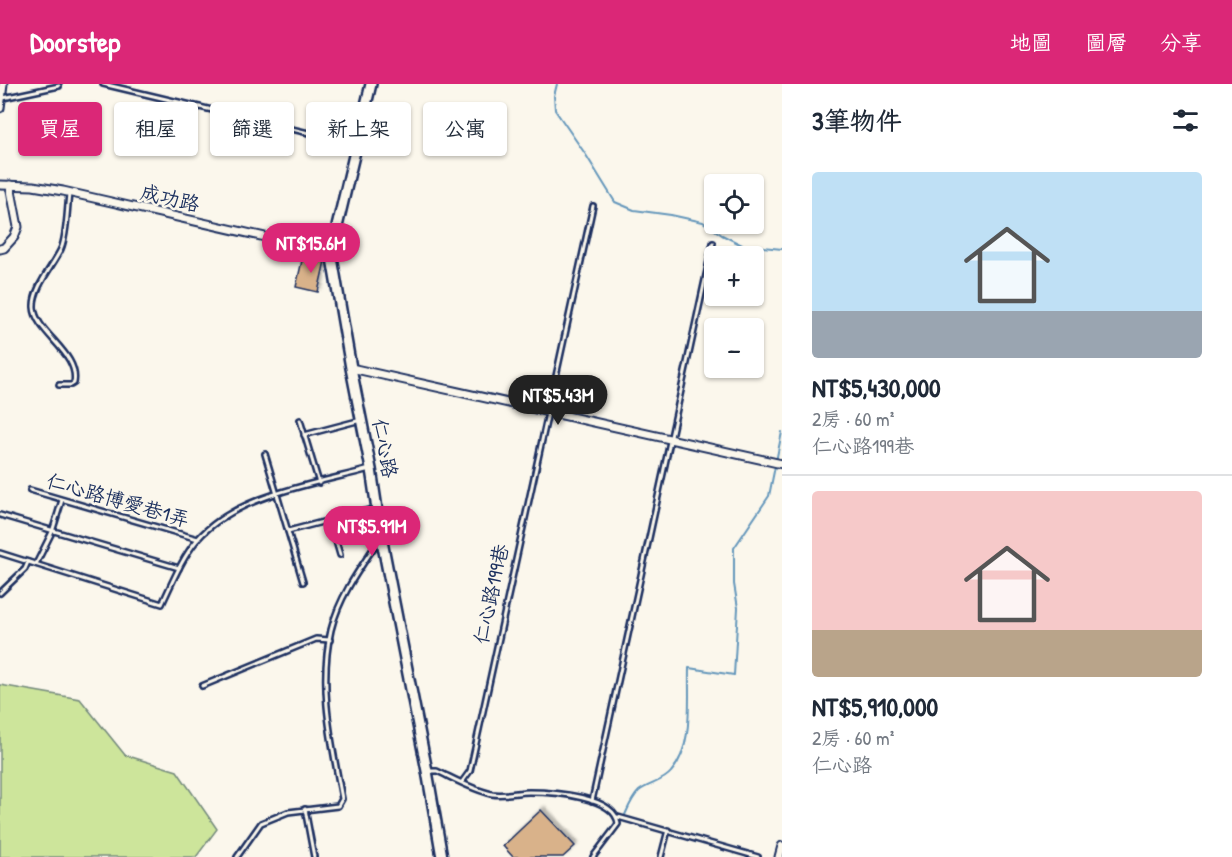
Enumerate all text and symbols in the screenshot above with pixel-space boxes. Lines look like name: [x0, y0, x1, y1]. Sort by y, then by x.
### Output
text: Doorstep: [30, 23, 120, 61]
text: 地圖: [1010, 28, 1052, 57]
text: 圖層: [1085, 28, 1127, 57]
text: 分享: [1160, 28, 1202, 57]
chip: 買屋: [18, 102, 102, 156]
chip: 租屋: [114, 102, 198, 156]
chip: 篩選: [210, 102, 294, 156]
chip: 新上架: [306, 102, 411, 156]
chip: 公寓: [423, 102, 507, 156]
text: 3筆物件: [812, 103, 902, 138]
icon: filters: [1169, 104, 1202, 137]
map controls: [704, 174, 764, 378]
button: locate: [704, 174, 764, 234]
street label: 成功路: [138, 178, 203, 218]
icon: home: [953, 211, 1061, 319]
pin: NT$15.6M: [249, 223, 373, 274]
text: NT$15.6M: [276, 229, 346, 256]
button: +: [704, 246, 764, 306]
button: −: [704, 318, 764, 378]
text: NT$5,430,000: [812, 370, 941, 405]
pin: NT$5.43M: [496, 375, 620, 426]
text: NT$5.43M: [522, 381, 594, 408]
text: 2房 · 60 m²: [812, 405, 894, 432]
street label: 仁心路: [367, 416, 405, 481]
text: 仁心路199巷: [812, 432, 914, 459]
street label: 仁心路博愛巷1弄: [44, 466, 193, 533]
pin: NT$5.91M: [310, 506, 434, 557]
text: NT$5.91M: [337, 512, 407, 539]
icon: home: [953, 530, 1061, 638]
street label: 仁心路199巷: [467, 540, 515, 647]
text: NT$5,910,000: [812, 689, 938, 724]
text: 2房 · 60 m²: [812, 724, 894, 751]
text: 仁心路: [812, 751, 872, 778]

